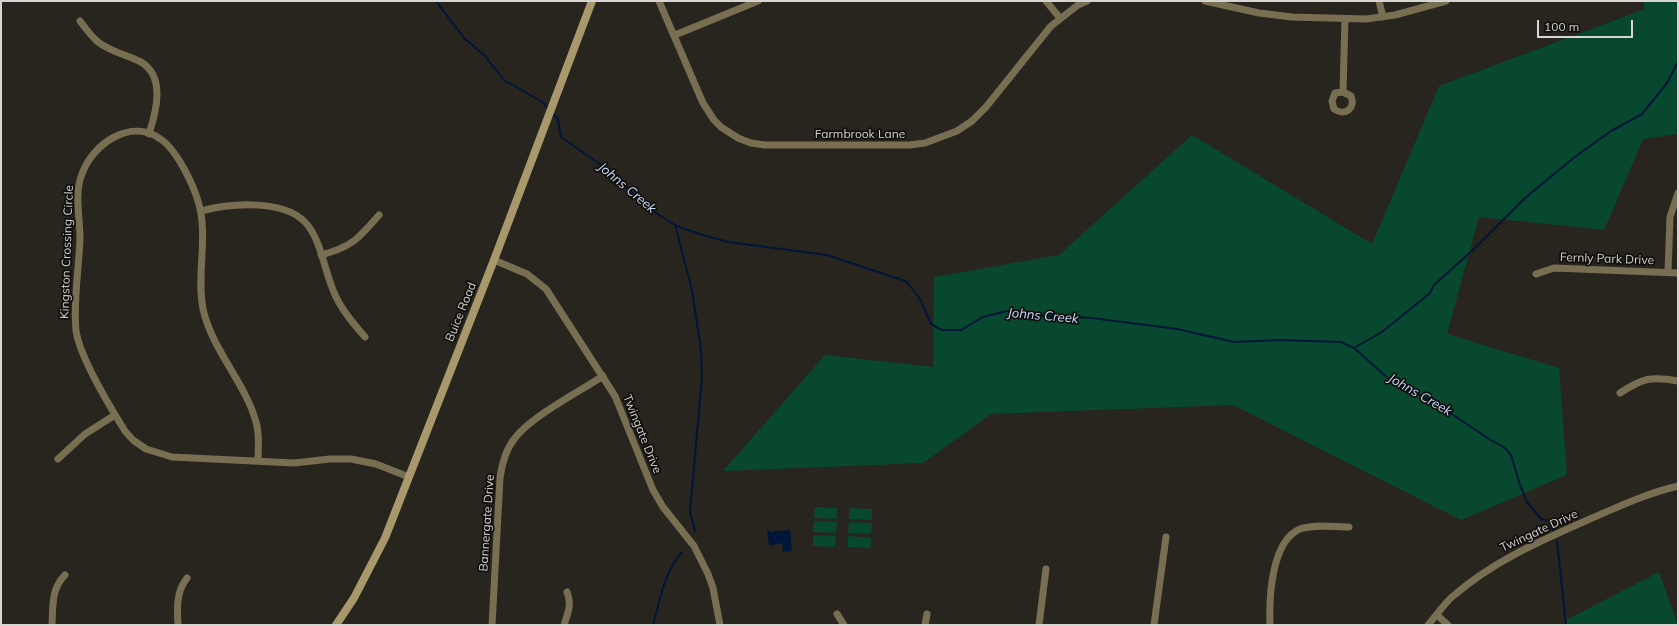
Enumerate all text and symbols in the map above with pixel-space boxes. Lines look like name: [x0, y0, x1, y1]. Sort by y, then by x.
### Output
scale bar: [1539, 12, 1635, 38]
text: 100 m: [1544, 19, 1579, 34]
street label: Farmbrook Lane: [815, 127, 905, 141]
water label: Johns Creek: [595, 159, 659, 217]
street label: Kingston Crossing Circle: [57, 185, 77, 319]
street label: Fernly Park Drive: [1560, 250, 1654, 268]
street label: Buice Road: [443, 280, 479, 344]
water label: Johns Creek: [1007, 305, 1079, 327]
water label: Johns Creek: [1385, 370, 1455, 420]
street label: Twingate Drive: [620, 392, 664, 476]
street label: Bannergate Drive: [476, 474, 498, 572]
street label: Twingate Drive: [1498, 507, 1580, 555]

